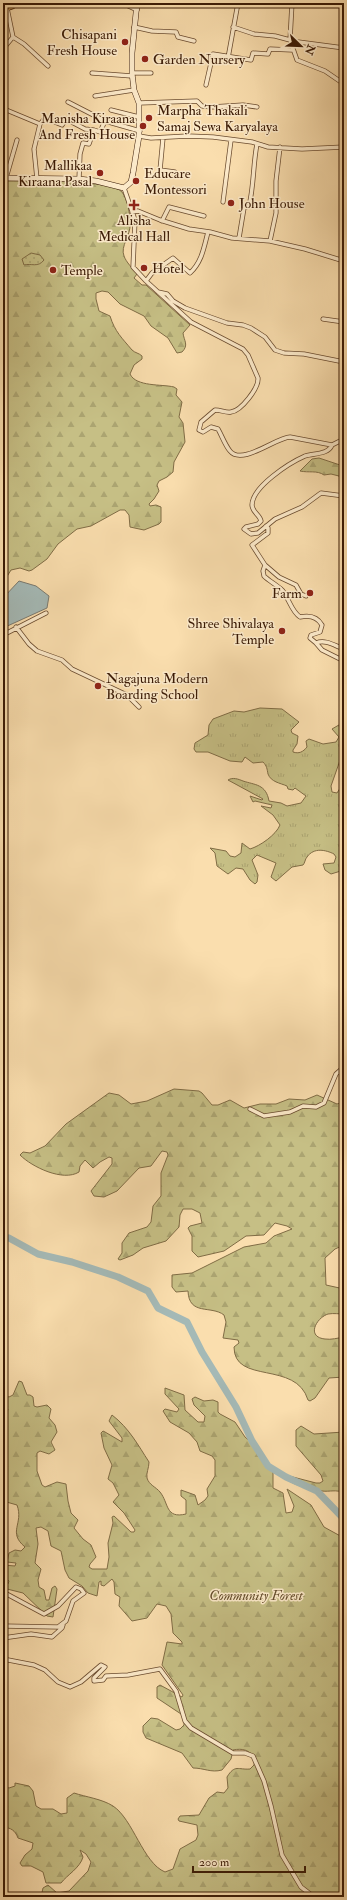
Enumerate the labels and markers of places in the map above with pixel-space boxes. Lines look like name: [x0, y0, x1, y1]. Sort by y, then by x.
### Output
place label: Chisapani Fresh House: [47, 26, 117, 59]
marker: Chisapani Fresh House: [120, 37, 130, 47]
place label: Garden Nursery: [153, 51, 246, 69]
marker: Garden Nursery: [140, 54, 150, 64]
place label: Marpha Thakali Samaj Sewa Karyalaya: [157, 102, 278, 136]
place label: Manisha Kiraana And Fresh House: [38, 110, 135, 143]
marker: Marpha Thakali Samaj Sewa Karyalaya: [144, 113, 154, 123]
marker: Manisha Kiraana And Fresh House: [138, 121, 148, 131]
place label: Mallikaa Kiraana Pasal: [18, 157, 92, 190]
place label: Educare Montessori: [144, 165, 207, 198]
marker: Mallikaa Kiraana Pasal: [95, 168, 105, 178]
marker: Educare Montessori: [131, 176, 141, 186]
place label: John House: [238, 195, 305, 212]
marker: John House: [226, 198, 236, 208]
marker: Alisha Medical Hall: [129, 200, 139, 210]
place label: Alisha Medical Hall: [98, 212, 170, 245]
place label: Hotel: [152, 260, 184, 277]
place label: Temple: [61, 262, 103, 280]
marker: Hotel: [139, 263, 149, 273]
marker: Temple: [48, 265, 58, 275]
place label: Farm: [272, 585, 302, 602]
marker: Farm: [305, 588, 315, 598]
place label: Shree Shivalaya Temple: [187, 615, 274, 649]
marker: Shree Shivalaya Temple: [277, 626, 287, 636]
place label: Nagajuna Modern Boarding School: [106, 670, 208, 703]
marker: Nagajuna Modern Boarding School: [93, 681, 103, 691]

